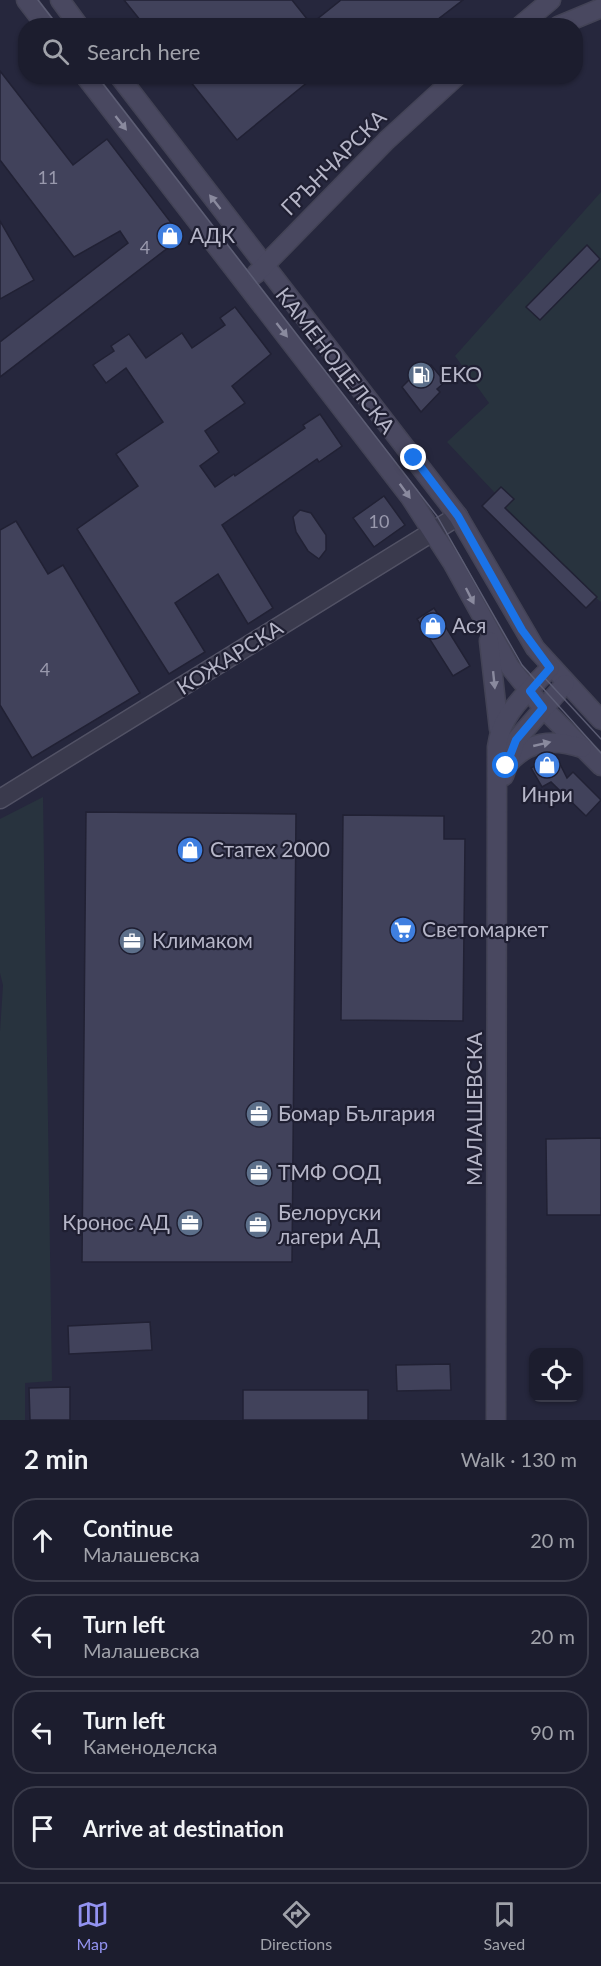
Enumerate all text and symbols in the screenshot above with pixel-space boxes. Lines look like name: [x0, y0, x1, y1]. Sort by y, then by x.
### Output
search box: [18, 18, 583, 84]
icon: search: [39, 35, 72, 68]
text: Search here: [87, 38, 200, 65]
street label: ГРЪНЧАРСКА: [275, 104, 391, 220]
one-way arrow: [115, 115, 127, 130]
house number: 11: [38, 166, 58, 188]
one-way arrow: [210, 195, 222, 210]
shop icon: АДК: [155, 221, 185, 251]
place label: АДК: [190, 222, 235, 247]
house number: 4: [140, 236, 150, 258]
street label: КАМЕНОДЕЛСКА: [271, 282, 401, 439]
one-way arrow: [275, 322, 287, 337]
fuel station icon: EKO: [406, 360, 436, 390]
place label: EKO: [440, 361, 482, 386]
route end: [400, 444, 426, 470]
one-way arrow: [399, 484, 411, 499]
house number: 10: [369, 510, 389, 532]
one-way arrow: [465, 587, 475, 605]
shop icon: Ася: [418, 611, 448, 641]
place label: Ася: [452, 612, 486, 637]
street label: КОЖАРСКА: [172, 614, 288, 699]
house number: 4: [40, 658, 50, 680]
one-way arrow: [489, 670, 499, 689]
one-way arrow: [532, 738, 551, 748]
shop icon: Инри: [532, 750, 562, 780]
route start: [492, 752, 518, 778]
place label: Инри: [521, 781, 573, 806]
shop icon: Статех 2000: [175, 835, 205, 865]
place label: Статех 2000: [210, 836, 330, 861]
supermarket icon: Светомаркет: [388, 915, 418, 945]
place label: Светомаркет: [422, 916, 549, 941]
office icon: Климаком: [117, 926, 147, 956]
place label: Климаком: [152, 927, 253, 952]
street label: МАЛАШЕВСКА: [461, 1031, 486, 1186]
office icon: Бомар България: [244, 1099, 274, 1129]
place label: Бомар България: [278, 1100, 435, 1125]
office icon: ТМФ ООД: [244, 1158, 274, 1188]
place label: ТМФ ООД: [278, 1159, 381, 1184]
place label: Белоруски лагери АД: [278, 1199, 381, 1248]
office icon: Кронос АД: [175, 1208, 205, 1238]
place label: Кронос АД: [62, 1209, 170, 1234]
office icon: Белоруски лагери АД: [243, 1210, 273, 1240]
map controls: [529, 1348, 583, 1402]
button: locate: [529, 1348, 583, 1402]
text: 2 min: [24, 1443, 88, 1475]
text: Walk · 130 m: [461, 1447, 577, 1471]
text: Continue: [83, 1515, 173, 1542]
icon: ahead: [26, 1524, 59, 1557]
text: 20 m: [530, 1528, 575, 1552]
text: Малашевска: [83, 1542, 200, 1566]
text: Turn left: [83, 1611, 165, 1638]
icon: left: [26, 1620, 59, 1653]
text: 20 m: [530, 1624, 575, 1648]
text: Малашевска: [83, 1638, 200, 1662]
text: Turn left: [83, 1707, 165, 1734]
icon: left: [26, 1716, 59, 1749]
text: 90 m: [530, 1720, 575, 1744]
text: Каменоделска: [83, 1734, 217, 1758]
icon: arrive: [26, 1812, 59, 1845]
text: Arrive at destination: [83, 1815, 284, 1842]
tab: Map: [76, 1898, 109, 1953]
tab: Directions: [260, 1898, 332, 1953]
tab: Saved: [484, 1898, 525, 1953]

